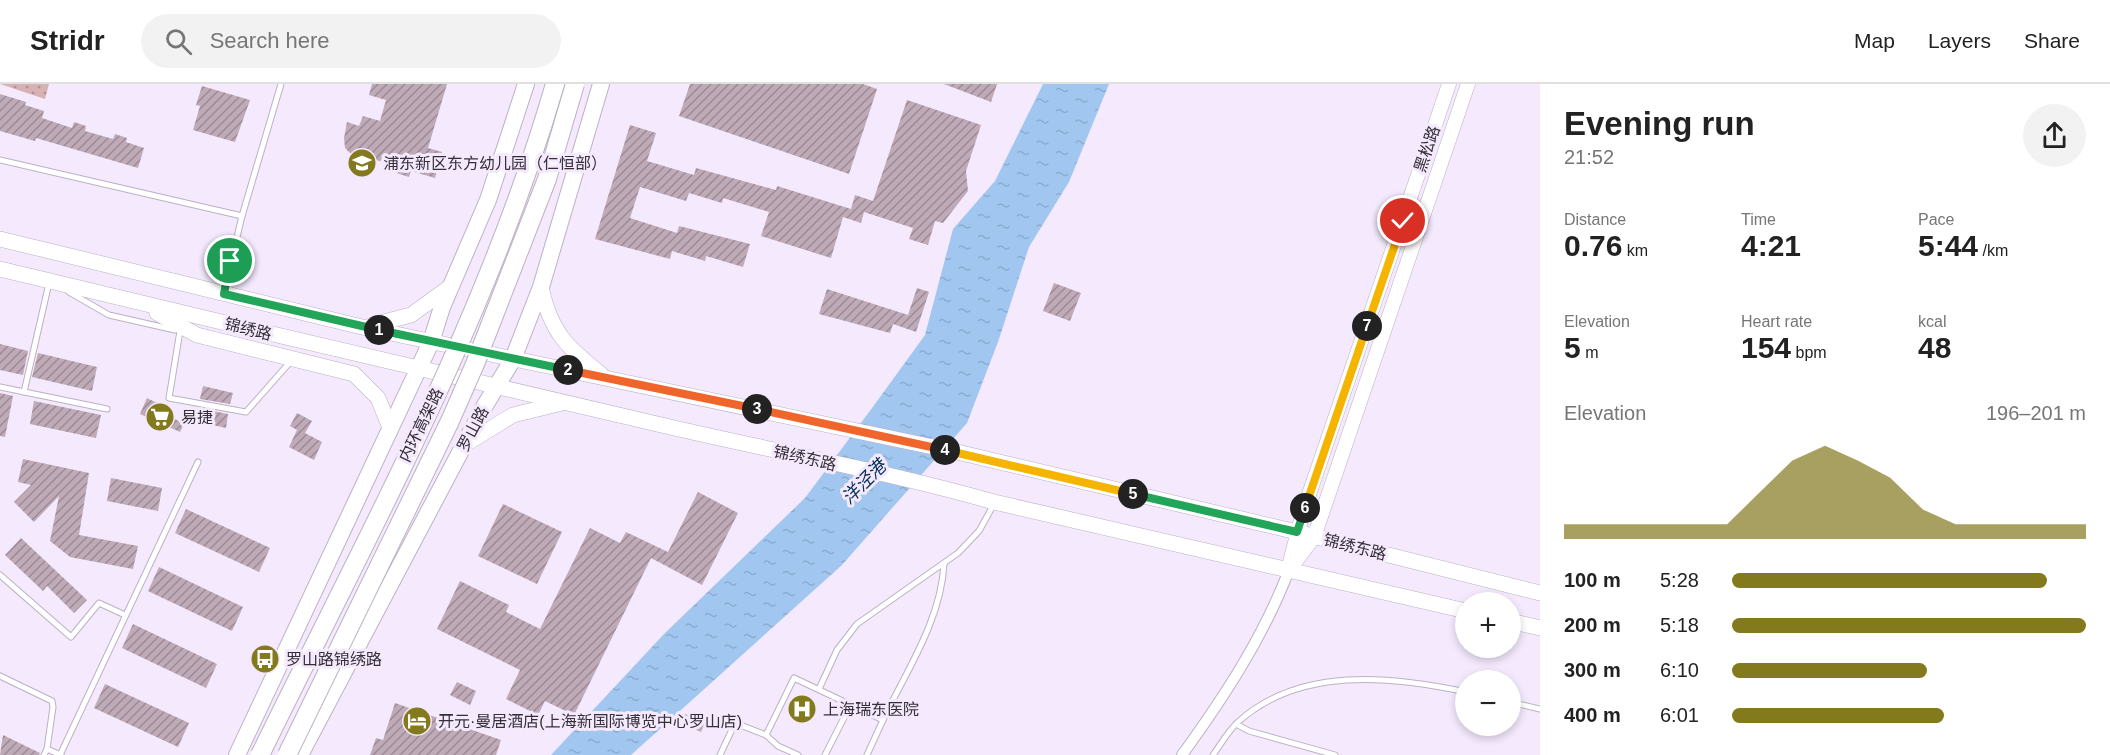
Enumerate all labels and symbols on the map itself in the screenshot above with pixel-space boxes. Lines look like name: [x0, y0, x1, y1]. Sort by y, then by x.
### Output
street label: 黑松路: [1411, 124, 1443, 174]
school or university icon: 浦东新区东方幼儿园（仁恒部）: [346, 147, 378, 179]
place label: 浦东新区东方幼儿园（仁恒部）: [383, 155, 607, 172]
pin: [1377, 195, 1428, 246]
pin: [204, 235, 255, 286]
pin: 7: [1352, 311, 1382, 341]
street label: 锦绣路: [223, 315, 273, 343]
pin: 1: [364, 315, 394, 345]
pin: 2: [553, 355, 583, 385]
street label: 内环高架路: [396, 385, 446, 465]
pin: 3: [742, 394, 772, 424]
supermarket icon: 易捷: [144, 401, 176, 433]
street label: 罗山路: [454, 404, 492, 454]
place label: 易捷: [181, 409, 213, 426]
pin: 4: [930, 435, 960, 465]
street label: 锦绣东路: [772, 443, 838, 473]
water label: 洋泾港: [838, 454, 892, 508]
pin: 5: [1118, 479, 1148, 509]
pin: 6: [1290, 493, 1320, 523]
street label: 锦绣东路: [1322, 531, 1388, 563]
bus stop icon: 罗山路锦绣路: [249, 643, 281, 675]
place label: 罗山路锦绣路: [286, 651, 382, 668]
hospital icon: 上海瑞东医院: [786, 693, 818, 725]
place label: 上海瑞东医院: [823, 701, 919, 718]
hotel icon: 开元·曼居酒店(上海新国际博览中心罗山店): [401, 705, 433, 737]
place label: 开元·曼居酒店(上海新国际博览中心罗山店): [438, 713, 742, 730]

